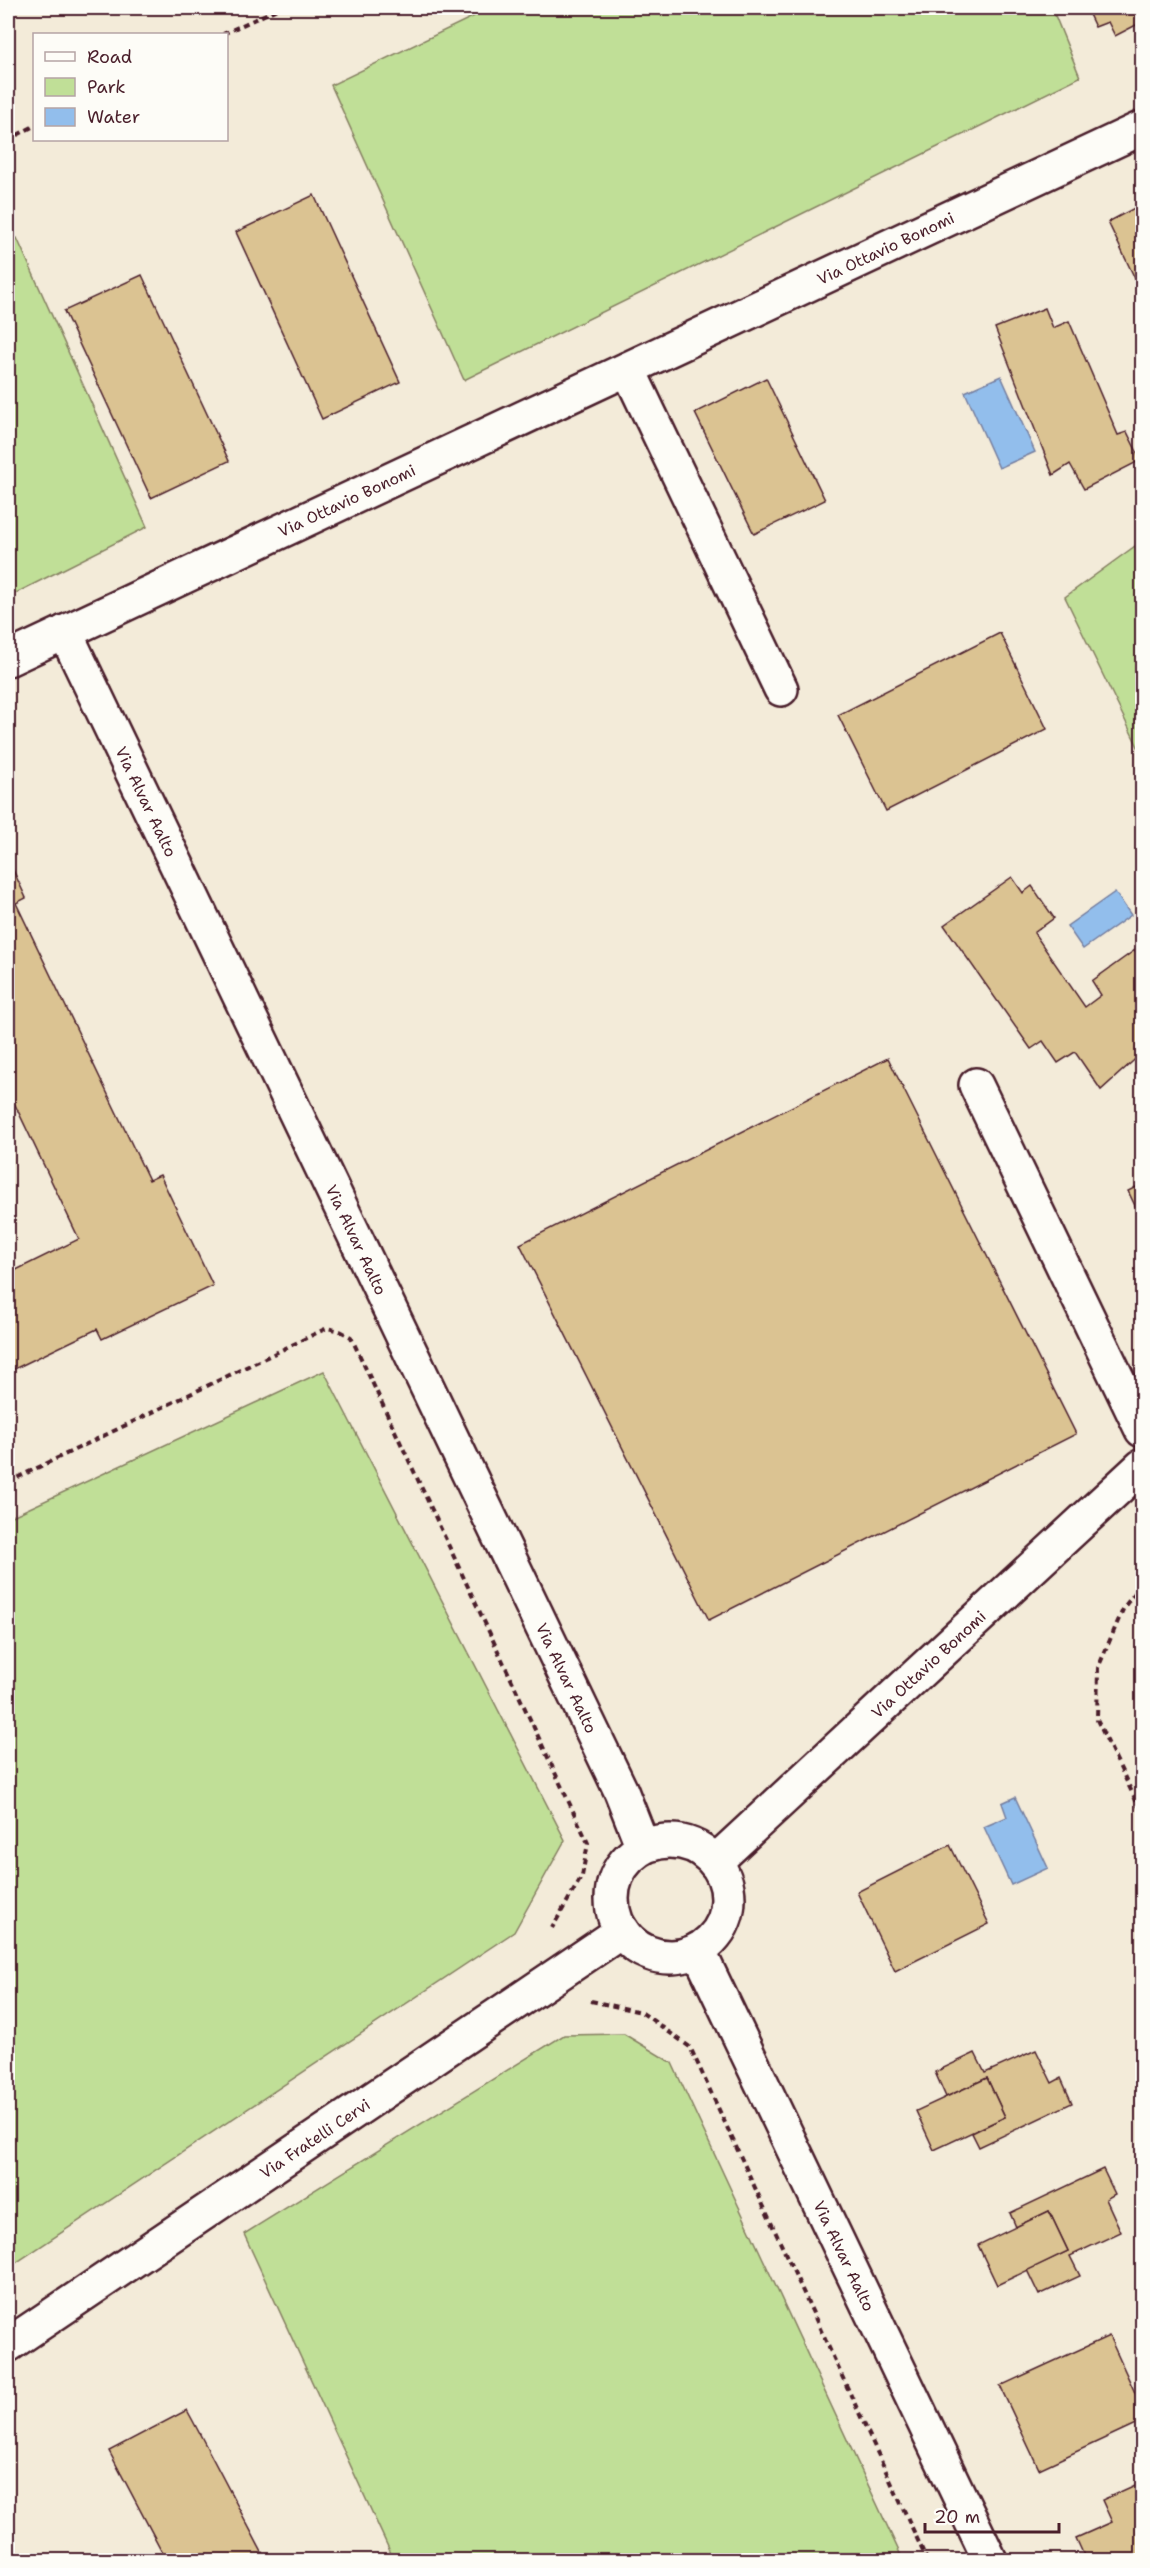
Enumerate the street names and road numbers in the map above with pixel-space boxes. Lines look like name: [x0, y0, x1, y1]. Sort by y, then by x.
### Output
street label: Via Ottavio Bonomi: [813, 207, 958, 289]
street label: Via Ottavio Bonomi: [275, 459, 419, 542]
street label: Via Alvar Aalto: [111, 743, 182, 860]
street label: Via Alvar Aalto: [321, 1181, 392, 1298]
street label: Via Ottavio Bonomi: [866, 1606, 990, 1723]
street label: Via Alvar Aalto: [531, 1619, 602, 1736]
street label: Via Fratelli Cervi: [256, 2093, 374, 2183]
street label: Via Alvar Aalto: [809, 2197, 880, 2314]

